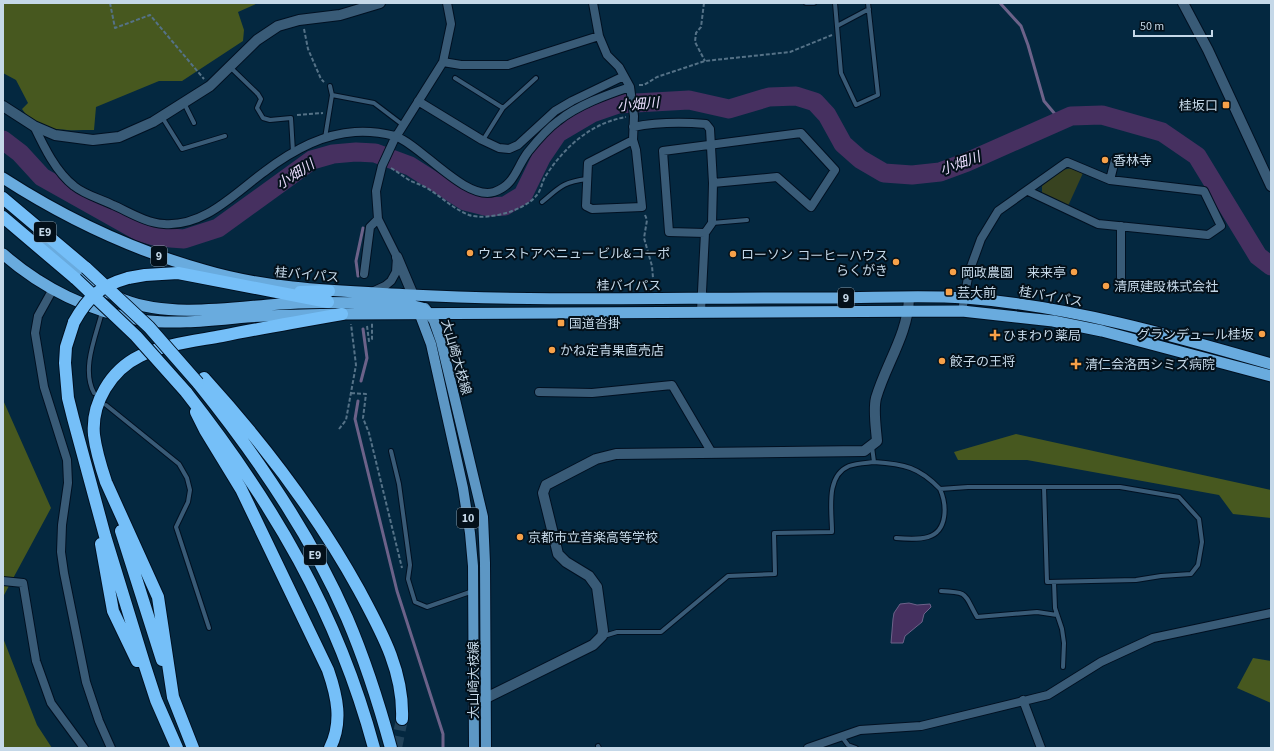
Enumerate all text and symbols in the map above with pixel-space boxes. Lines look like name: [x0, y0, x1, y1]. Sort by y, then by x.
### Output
scale bar: [1134, 12, 1212, 38]
text: 50 m: [1140, 18, 1164, 35]
water label: 小畑川: [616, 93, 662, 117]
place label: 桂坂口: [1179, 97, 1218, 115]
marker: 桂坂口: [1221, 100, 1231, 110]
water label: 小畑川: [937, 147, 985, 181]
place label: 香林寺: [1113, 152, 1152, 170]
water label: 小畑川: [272, 154, 320, 195]
marker: 香林寺: [1100, 155, 1110, 165]
road number: E9: [34, 222, 56, 242]
place label: ウェストアベニュー ビル&コーポ: [478, 245, 670, 263]
road number: 9: [151, 246, 167, 266]
place label: ローソン: [741, 246, 793, 264]
place label: コーヒーハウス らくがき: [797, 247, 888, 280]
marker: ウェストアベニュー ビル&コーポ: [465, 248, 475, 258]
marker: ローソン: [728, 249, 738, 259]
marker: コーヒーハウス らくがき: [891, 257, 901, 267]
street label: 桂バイパス: [274, 263, 340, 287]
place label: 岡政農園: [961, 264, 1013, 282]
place label: 来来亭: [1027, 264, 1066, 282]
marker: 岡政農園: [948, 267, 958, 277]
marker: 来来亭: [1069, 267, 1079, 277]
street label: 桂バイパス: [597, 277, 661, 295]
place label: 清原建設株式会社: [1114, 278, 1218, 296]
marker: 清原建設株式会社: [1101, 281, 1111, 291]
street label: 桂バイパス: [1017, 282, 1084, 311]
place label: 芸大前: [957, 284, 996, 302]
marker: 芸大前: [944, 287, 954, 297]
road number: 9: [838, 288, 854, 308]
place label: 国道沓掛: [569, 315, 621, 333]
street label: 大山崎大枝線: [437, 317, 475, 397]
marker: 国道沓掛: [556, 318, 566, 328]
place label: グランデュール桂坂: [1137, 326, 1254, 344]
place label: ひまわり薬局: [1003, 327, 1081, 345]
marker: グランデュール桂坂: [1257, 329, 1267, 339]
marker: ひまわり薬局: [990, 330, 1000, 340]
place label: かね定青果直売店: [560, 342, 664, 360]
marker: かね定青果直売店: [547, 345, 557, 355]
place label: 餃子の王将: [950, 353, 1015, 371]
marker: 餃子の王将: [937, 356, 947, 366]
place label: 清仁会洛西シミズ病院: [1085, 356, 1215, 374]
marker: 清仁会洛西シミズ病院: [1070, 358, 1082, 370]
road number: 10: [457, 508, 479, 528]
place label: 京都市立音楽高等学校: [528, 529, 658, 547]
marker: 京都市立音楽高等学校: [515, 532, 525, 542]
road number: E9: [304, 545, 326, 565]
street label: 大山崎大枝線: [465, 641, 483, 719]

